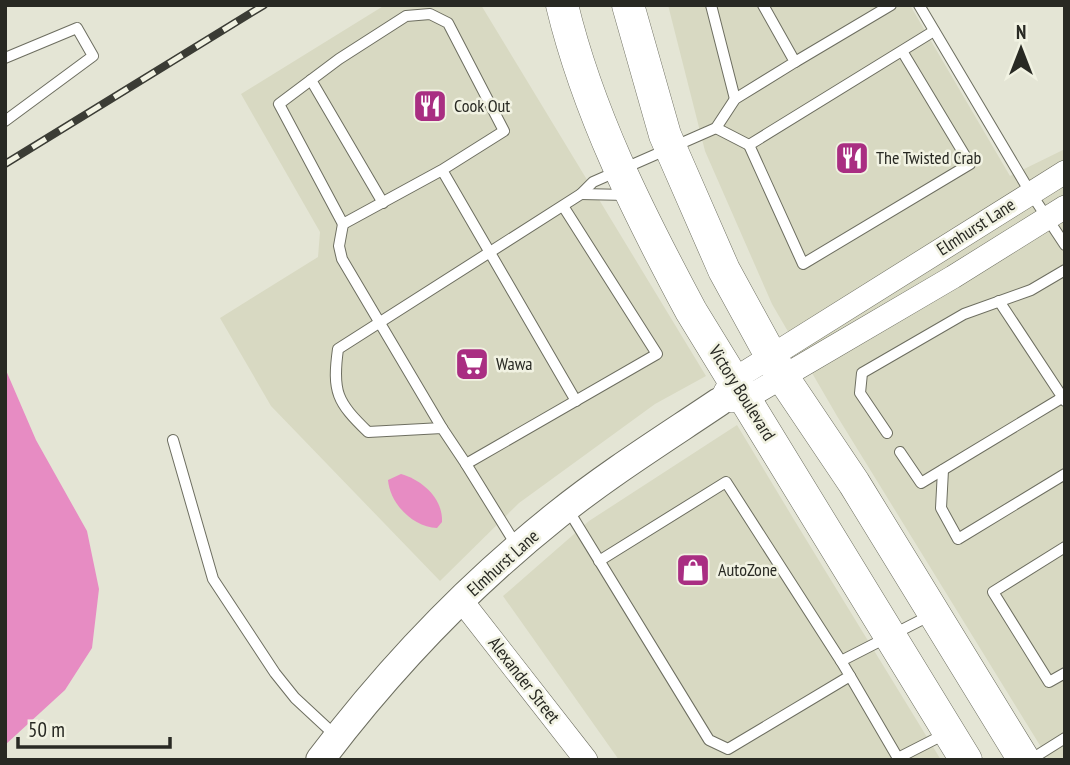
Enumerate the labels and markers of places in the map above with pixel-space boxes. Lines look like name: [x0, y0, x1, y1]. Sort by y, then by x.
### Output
restaurant icon: Cook Out: [411, 87, 449, 125]
place label: Cook Out: [454, 94, 510, 117]
restaurant icon: The Twisted Crab: [833, 139, 871, 177]
place label: The Twisted Crab: [876, 146, 982, 169]
supermarket icon: Wawa: [453, 345, 491, 383]
place label: Wawa: [496, 352, 533, 375]
shop icon: AutoZone: [674, 551, 712, 589]
place label: AutoZone: [718, 558, 777, 581]

